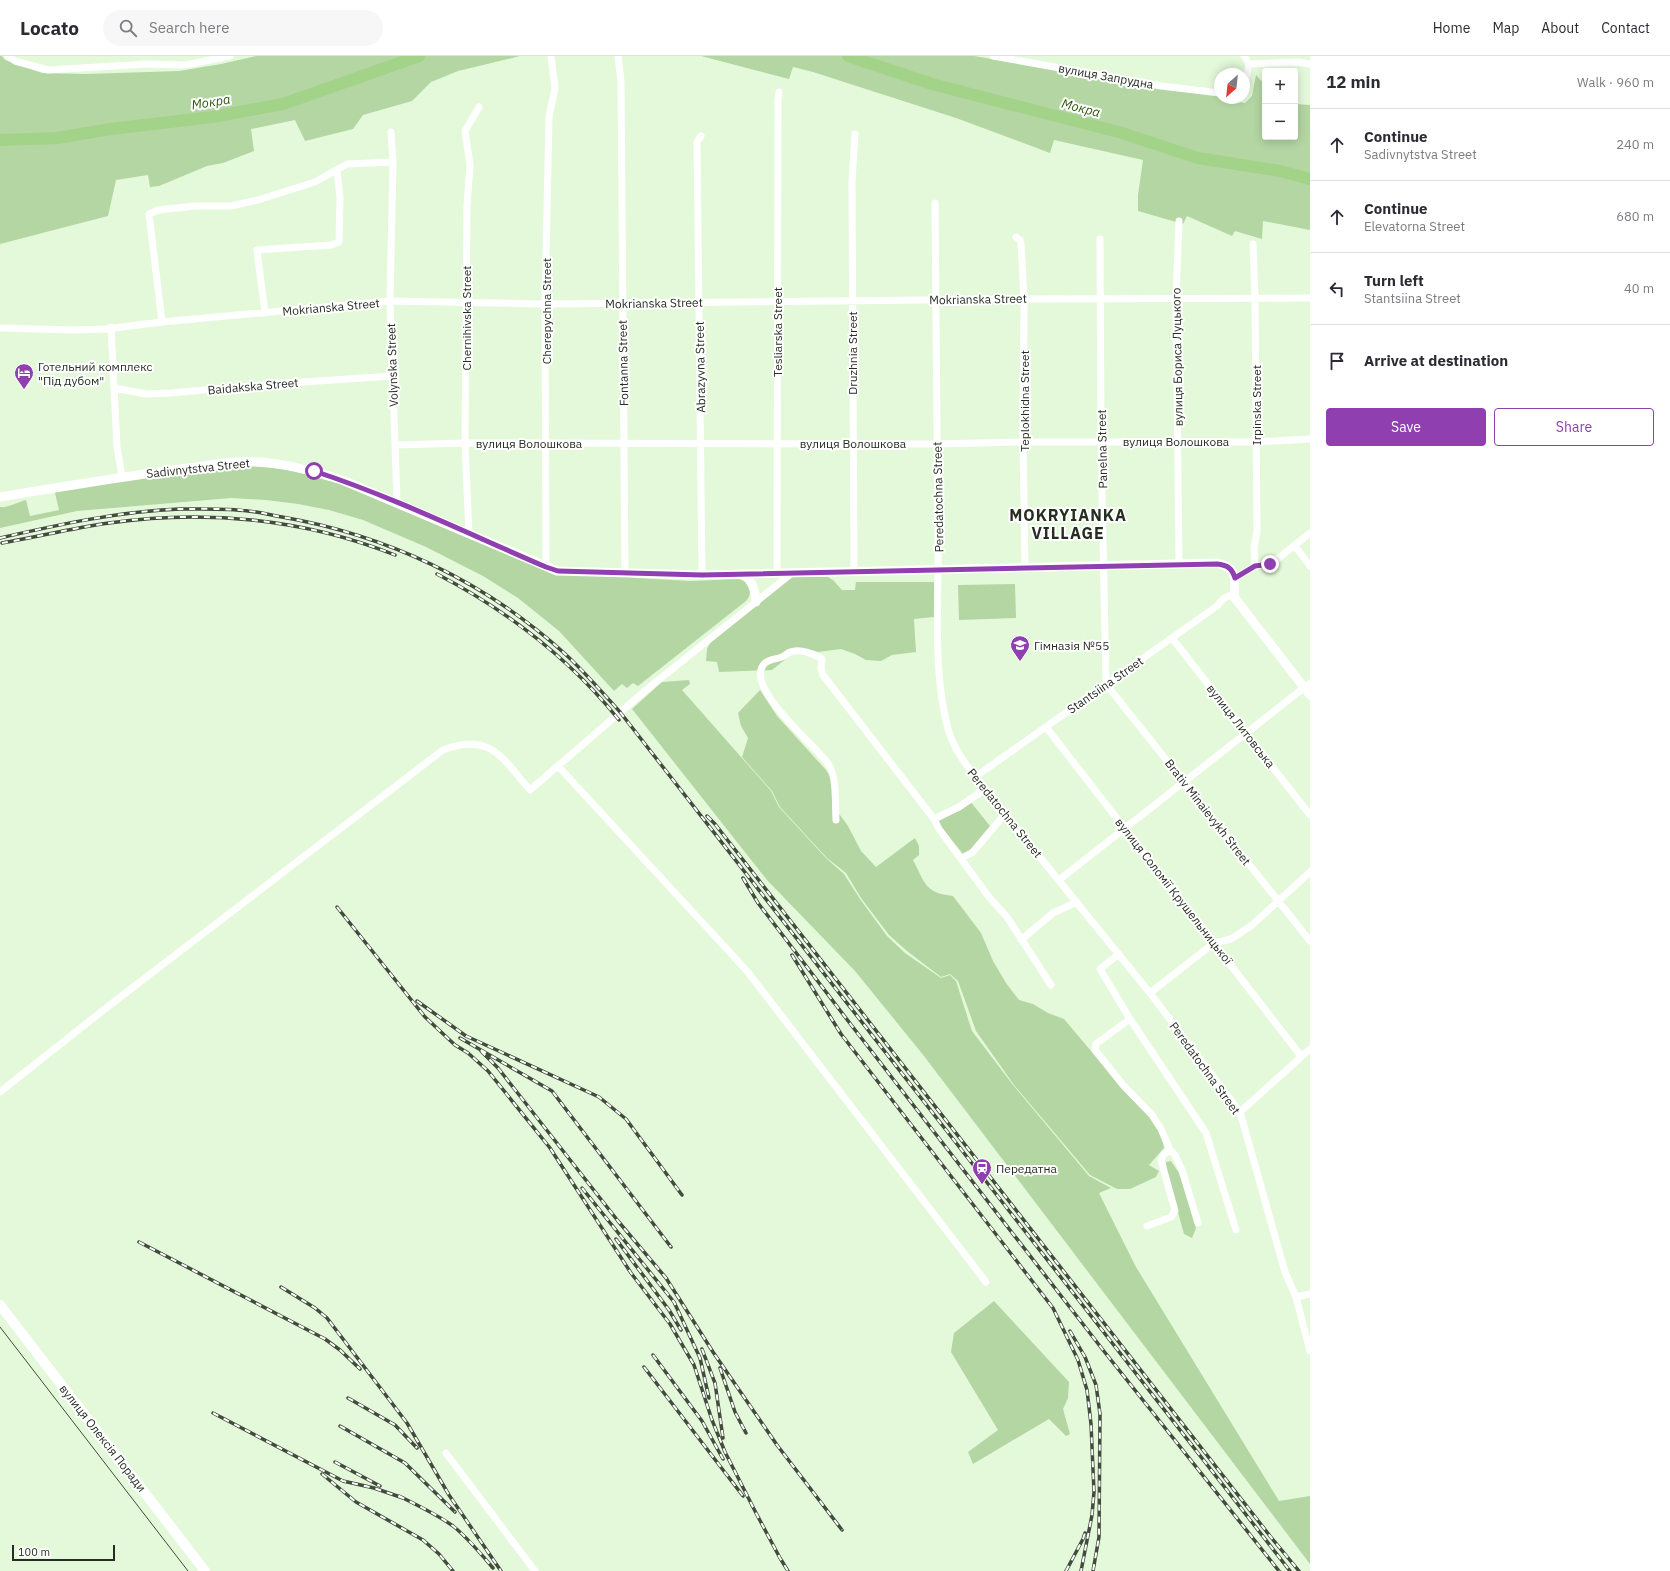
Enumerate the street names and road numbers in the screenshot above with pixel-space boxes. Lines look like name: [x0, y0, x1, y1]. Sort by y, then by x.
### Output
street label: вулиця Запрудна: [1057, 60, 1155, 92]
street label: Cherepychna Street: [539, 258, 554, 364]
street label: Chernihivska Street: [459, 265, 474, 371]
street label: Tesliarska Street: [770, 287, 785, 377]
street label: вулиця Бориса Луцького: [1168, 287, 1186, 427]
street label: Mokrianska Street: [929, 291, 1027, 307]
street label: Mokrianska Street: [282, 295, 380, 319]
street label: Mokrianska Street: [605, 295, 703, 311]
street label: Druzhnia Street: [845, 311, 860, 395]
street label: Fontanna Street: [615, 320, 631, 406]
street label: Abrazyvna Street: [692, 321, 708, 413]
street label: Volynska Street: [383, 323, 401, 407]
street label: Teplokhidna Street: [1017, 350, 1032, 452]
street label: Irpinska Street: [1249, 365, 1264, 445]
street label: Baidakska Street: [207, 375, 299, 397]
street label: Panelna Street: [1094, 409, 1110, 489]
street label: вулиця Волошкова: [1123, 434, 1230, 449]
street label: вулиця Волошкова: [476, 436, 583, 451]
street label: вулиця Волошкова: [800, 436, 907, 451]
street label: Peredatochna Street: [930, 442, 946, 552]
street label: Sadivnytstva Street: [145, 455, 251, 481]
street label: Stantsiina Street: [1064, 653, 1146, 717]
street label: вулиця Литовська: [1204, 681, 1279, 771]
street label: Brativ Minaievykh Street: [1162, 756, 1254, 868]
street label: Peredatochna Street: [964, 765, 1046, 861]
street label: вулиця Соломії Крушельницької: [1112, 815, 1236, 968]
street label: Peredatochna Street: [1166, 1019, 1244, 1117]
street label: вулиця Олексія Поради: [56, 1381, 150, 1495]

